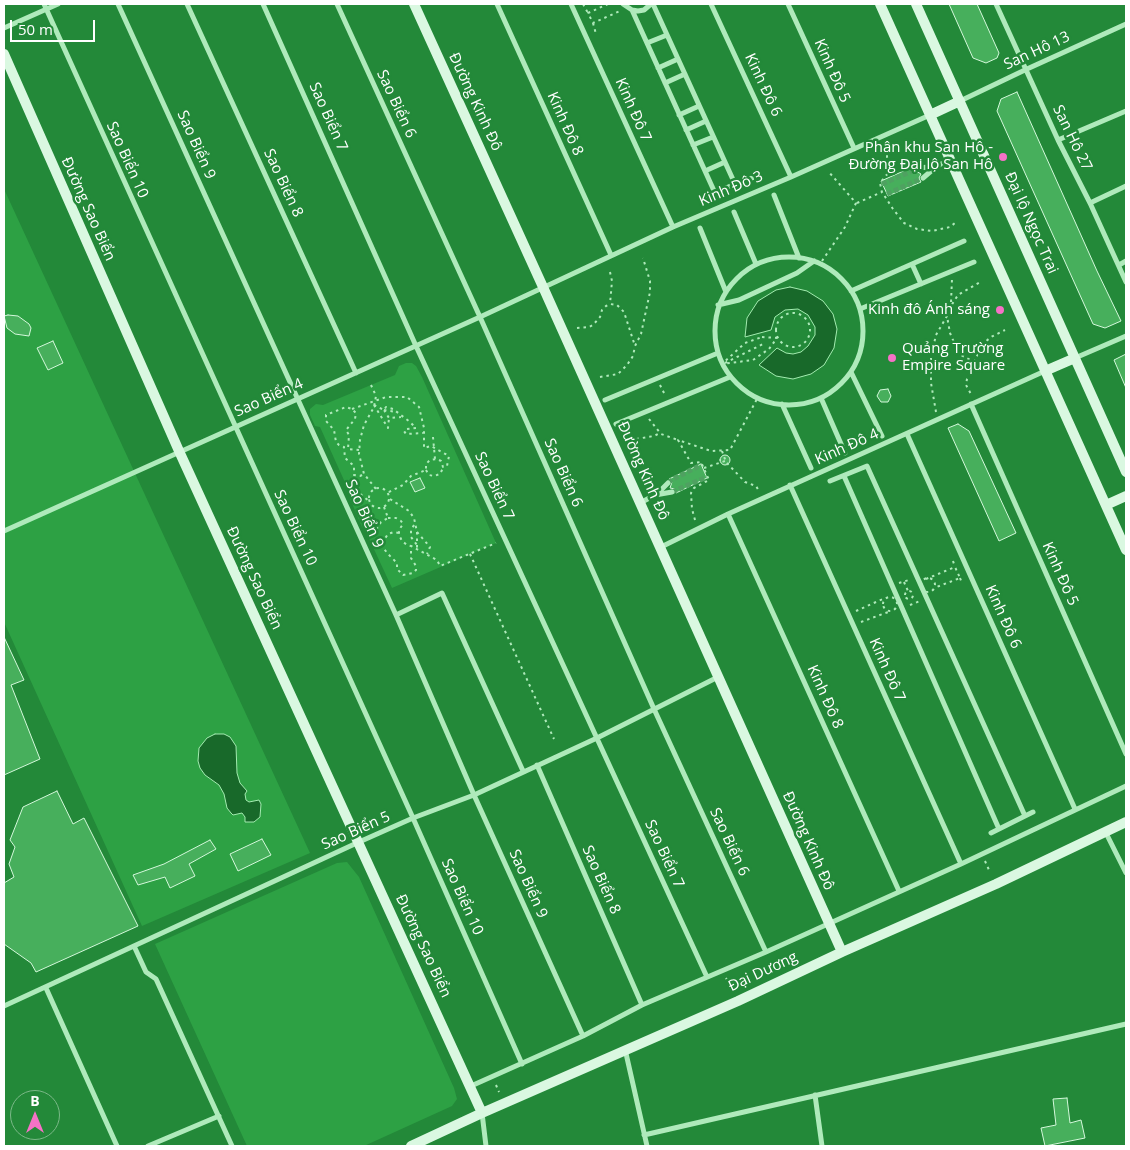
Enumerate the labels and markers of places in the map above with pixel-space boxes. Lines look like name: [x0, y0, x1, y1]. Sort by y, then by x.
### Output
place label: Phân khu San Hô - Đường Đại lộ San Hô: [848, 139, 993, 174]
marker: Phân khu San Hô - Đường Đại lộ San Hô: [997, 151, 1009, 163]
place label: Kinh đô Ánh sáng: [868, 301, 990, 319]
marker: Kinh đô Ánh sáng: [994, 304, 1006, 316]
place label: Quảng Trường Empire Square: [902, 340, 1005, 375]
marker: Quảng Trường Empire Square: [886, 352, 898, 364]

